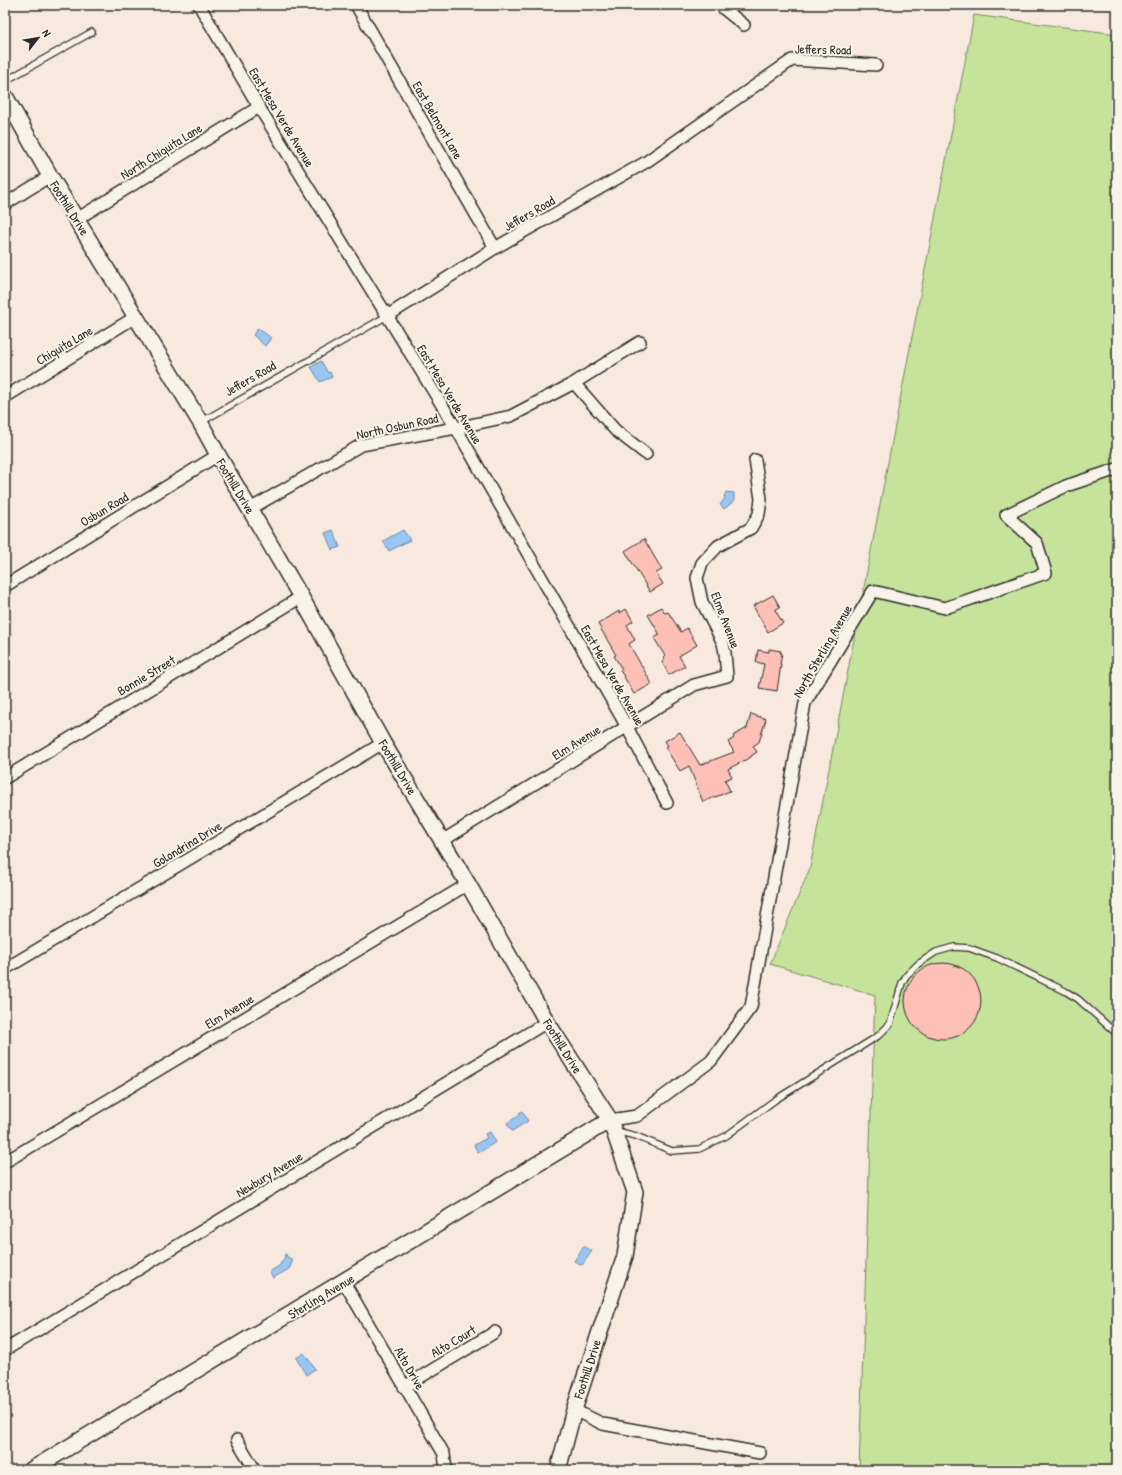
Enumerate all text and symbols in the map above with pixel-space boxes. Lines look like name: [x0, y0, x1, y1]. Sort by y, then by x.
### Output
north arrow: [18, 18, 58, 58]
text: N: [39, 27, 54, 39]
street label: Jeffers Road: [795, 40, 851, 58]
street label: East Mesa Verde Avenue: [245, 64, 319, 170]
street label: East Belmont Lane: [408, 78, 468, 162]
street label: North Chiquita Lane: [117, 119, 205, 183]
street label: Foothill Drive: [46, 176, 94, 239]
street label: Jeffers Road: [500, 191, 558, 235]
street label: Chiquita Lane: [32, 321, 96, 369]
street label: East Mesa Verde Avenue: [413, 341, 487, 447]
street label: Jeffers Road: [221, 356, 279, 400]
street label: North Osbun Road: [355, 409, 439, 443]
street label: Foothill Drive: [212, 454, 259, 517]
street label: Osbun Road: [77, 488, 131, 530]
street label: Elme Avenue: [707, 589, 745, 651]
street label: North Sterling Avenue: [788, 601, 856, 701]
street label: East Mesa Verde Avenue: [577, 622, 649, 728]
street label: Bonnie Street: [114, 650, 179, 699]
street label: Elm Avenue: [548, 720, 604, 764]
street label: Foothill Drive: [374, 735, 421, 798]
street label: Golondrina Drive: [149, 816, 225, 872]
street label: Elm Avenue: [201, 989, 257, 1033]
street label: Foothill Drive: [539, 1014, 587, 1077]
street label: Newbury Avenue: [232, 1147, 306, 1201]
street label: Sterling Avenue: [284, 1269, 358, 1323]
street label: Alto Court: [427, 1320, 479, 1361]
street label: Foothill Drive: [569, 1337, 605, 1402]
street label: Alto Drive: [390, 1343, 430, 1393]

